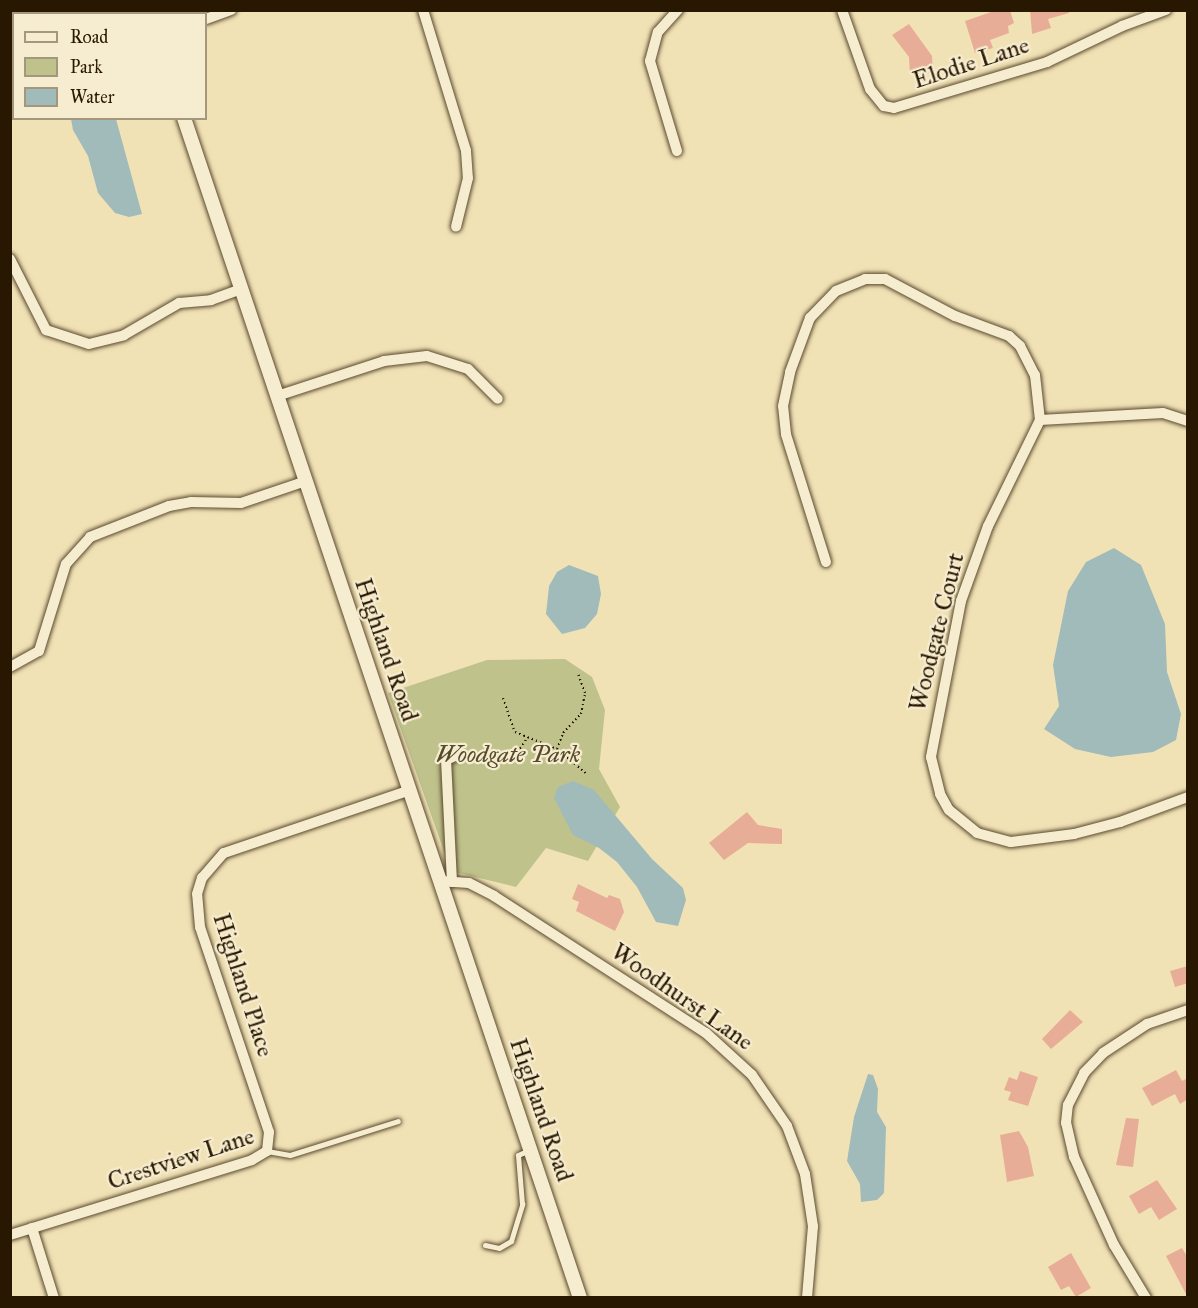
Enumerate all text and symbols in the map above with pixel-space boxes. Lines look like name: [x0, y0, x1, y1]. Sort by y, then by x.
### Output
legend: [12, 12, 207, 120]
text: Road: [70, 26, 108, 48]
street label: Elodie Lane: [909, 31, 1033, 95]
text: Park: [70, 56, 103, 78]
text: Water: [70, 86, 114, 108]
street label: Woodgate Court: [903, 550, 971, 714]
street label: Highland Road: [348, 574, 424, 726]
park label: Woodgate Park: [436, 741, 580, 769]
street label: Highland Place: [206, 910, 280, 1060]
street label: Woodhurst Lane: [605, 937, 759, 1057]
street label: Highland Road: [503, 1034, 579, 1186]
street label: Crestview Lane: [104, 1122, 258, 1196]

